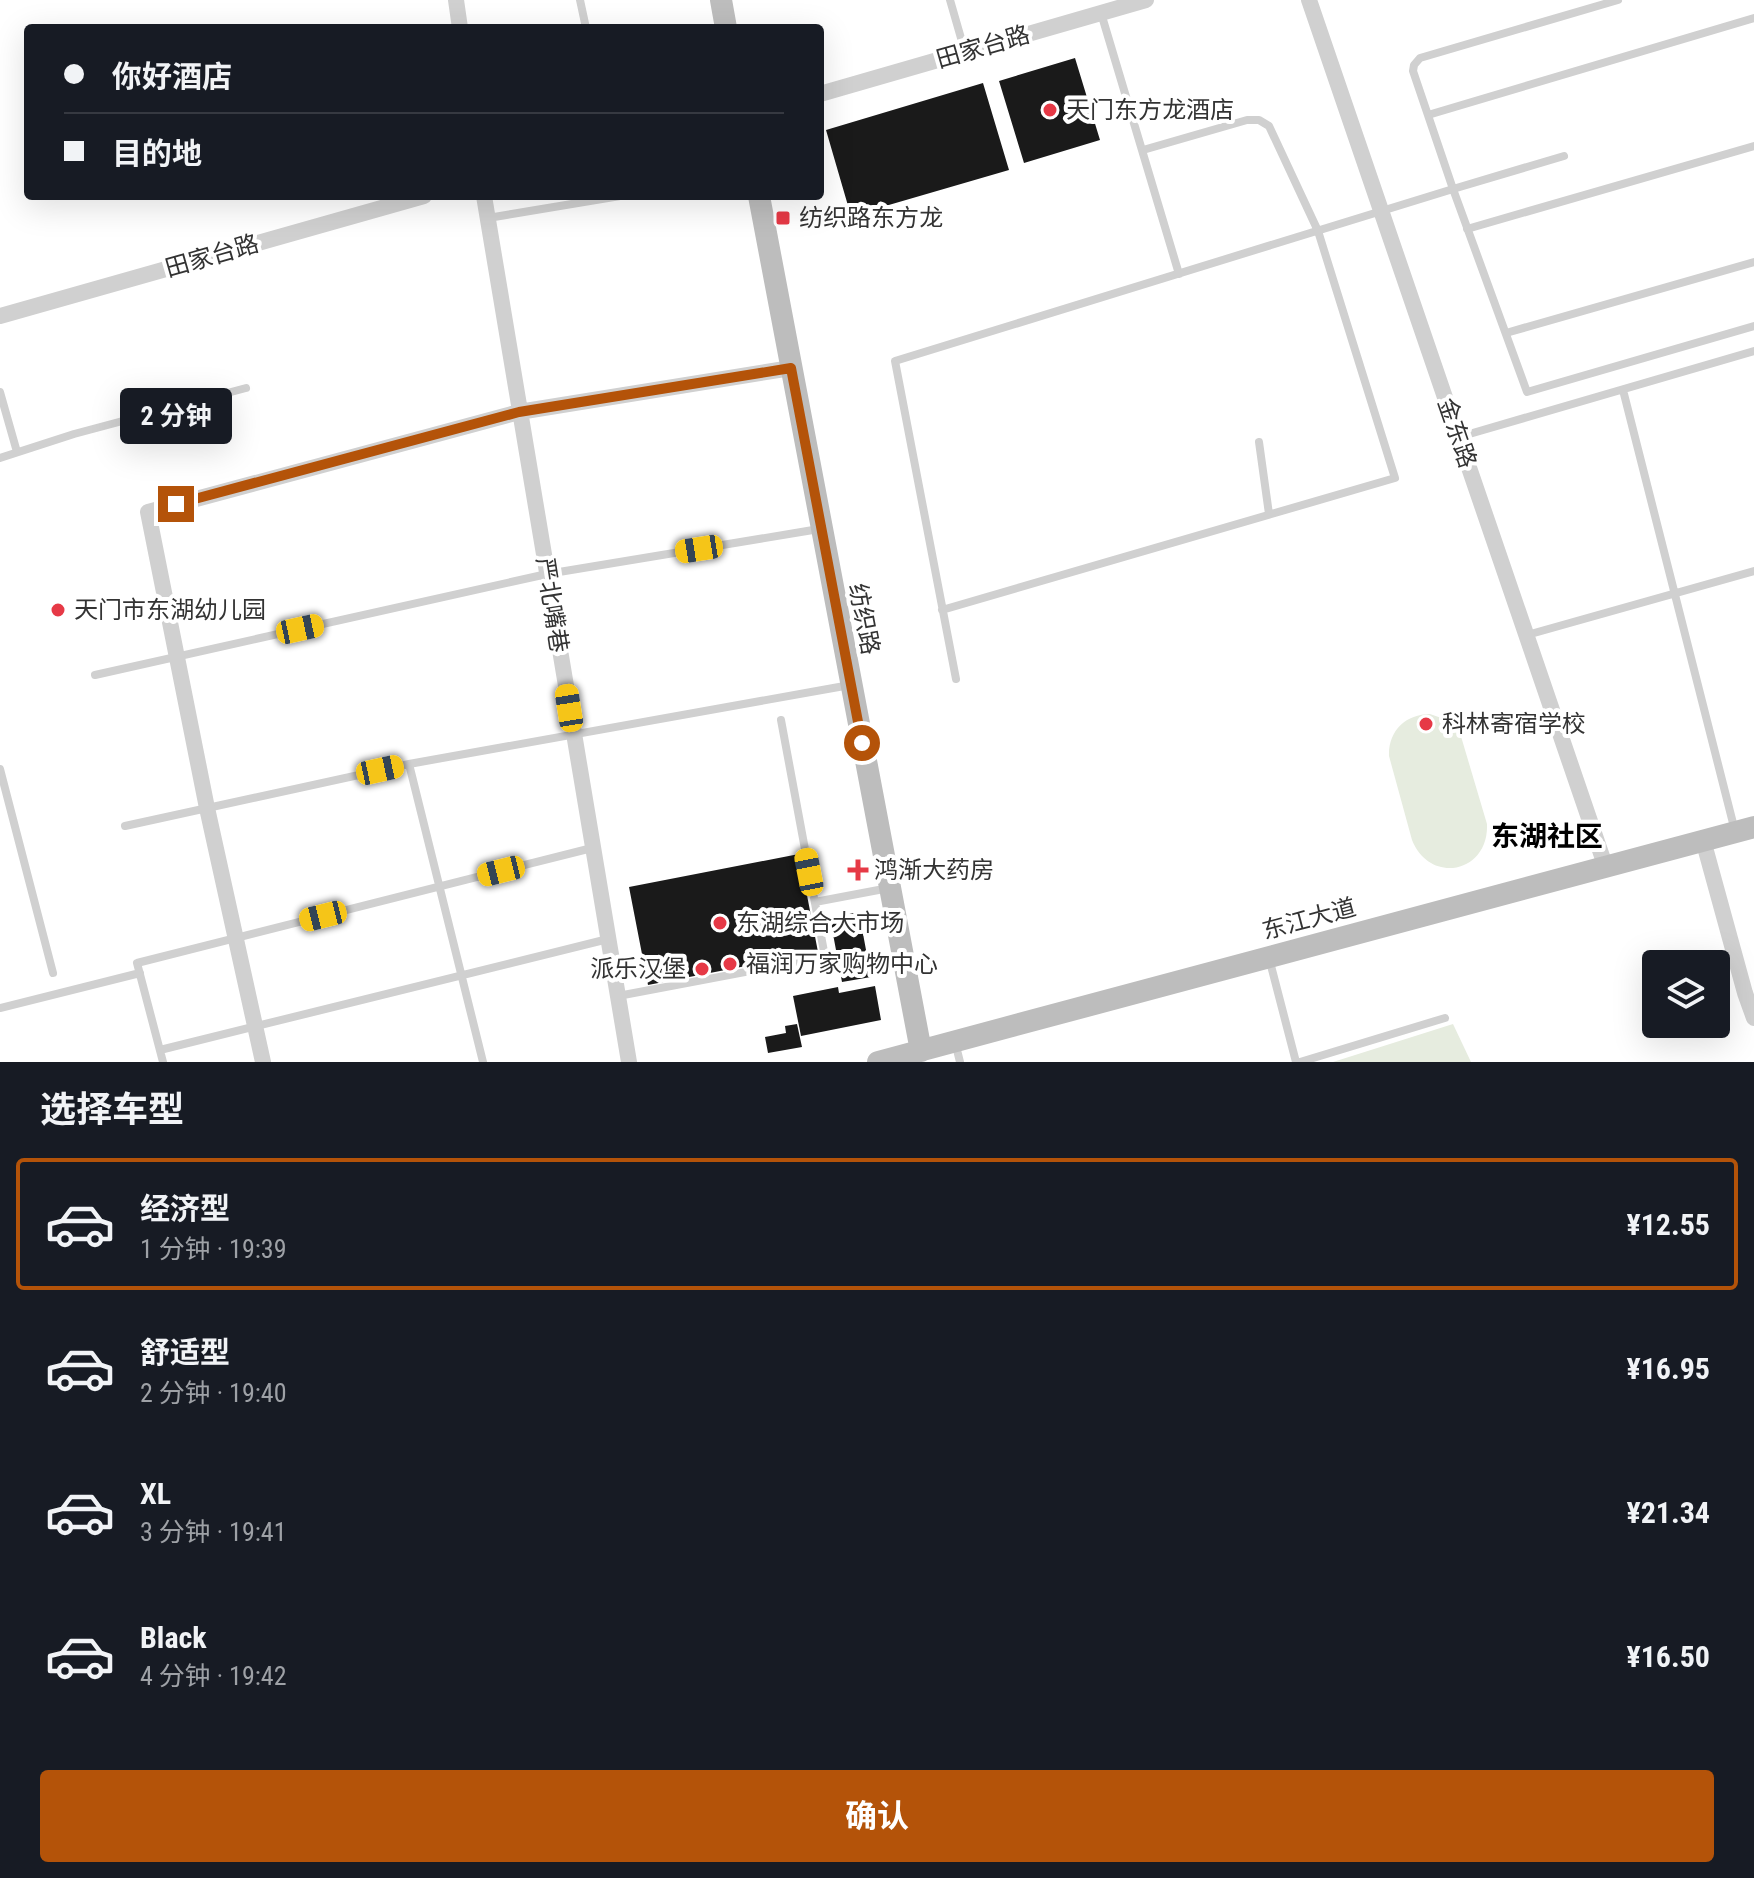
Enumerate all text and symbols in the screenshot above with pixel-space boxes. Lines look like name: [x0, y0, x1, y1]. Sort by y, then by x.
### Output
street label: 田家台路: [933, 20, 1033, 74]
text: 你好酒店: [112, 59, 232, 94]
place label: 天门东方龙酒店: [1066, 96, 1234, 124]
marker: 天门东方龙酒店: [1041, 101, 1059, 119]
text: 目的地: [112, 136, 202, 171]
place label: 纺织路东方龙: [799, 204, 943, 232]
marker: 纺织路东方龙: [774, 209, 792, 227]
street label: 田家台路: [162, 229, 262, 283]
callout: 2 分钟: [120, 388, 232, 444]
street label: 金东路: [1432, 394, 1482, 472]
text: 2 分钟: [140, 401, 212, 431]
route end: [158, 486, 194, 522]
car: [673, 533, 725, 565]
street label: 严北嘴巷: [531, 555, 573, 655]
street label: 纺织路: [843, 581, 885, 657]
place label: 天门市东湖幼儿园: [74, 596, 266, 624]
marker: 天门市东湖幼儿园: [49, 601, 67, 619]
car: [274, 612, 326, 646]
car: [553, 682, 585, 734]
place label: 科林寄宿学校: [1442, 710, 1586, 738]
marker: 科林寄宿学校: [1417, 715, 1435, 733]
route start: [844, 725, 880, 761]
car: [354, 753, 406, 787]
district label: 东湖社区: [1491, 820, 1603, 853]
car: [793, 846, 825, 898]
car: [475, 854, 527, 888]
place label: 鸿渐大药房: [874, 856, 994, 884]
marker: 鸿渐大药房: [849, 861, 867, 879]
street label: 东江大道: [1259, 893, 1359, 945]
car: [297, 899, 349, 933]
place label: 东湖综合大市场: [736, 909, 904, 937]
marker: 东湖综合大市场: [711, 914, 729, 932]
place label: 福润万家购物中心: [746, 950, 938, 978]
map controls: [1642, 950, 1730, 1038]
button: layers: [1642, 950, 1730, 1038]
place label: 派乐汉堡: [590, 955, 686, 983]
marker: 福润万家购物中心: [721, 955, 739, 973]
marker: 派乐汉堡: [693, 960, 711, 978]
text: 选择车型: [40, 1089, 184, 1131]
icon: car: [44, 1188, 116, 1260]
text: 经济型: [140, 1191, 230, 1226]
text: ¥12.55: [1626, 1207, 1710, 1242]
text: 1 分钟 · 19:39: [140, 1234, 286, 1264]
icon: car: [44, 1332, 116, 1404]
text: 舒适型: [140, 1335, 230, 1370]
text: ¥16.95: [1626, 1351, 1710, 1386]
text: 2 分钟 · 19:40: [140, 1378, 286, 1408]
icon: car: [44, 1476, 116, 1548]
text: XL: [140, 1476, 171, 1511]
text: ¥21.34: [1626, 1495, 1710, 1530]
text: 3 分钟 · 19:41: [140, 1517, 286, 1547]
icon: car: [44, 1620, 116, 1692]
text: Black: [140, 1620, 207, 1655]
text: ¥16.50: [1626, 1639, 1710, 1674]
text: 4 分钟 · 19:42: [140, 1661, 286, 1691]
button: 确认: [40, 1770, 1714, 1862]

